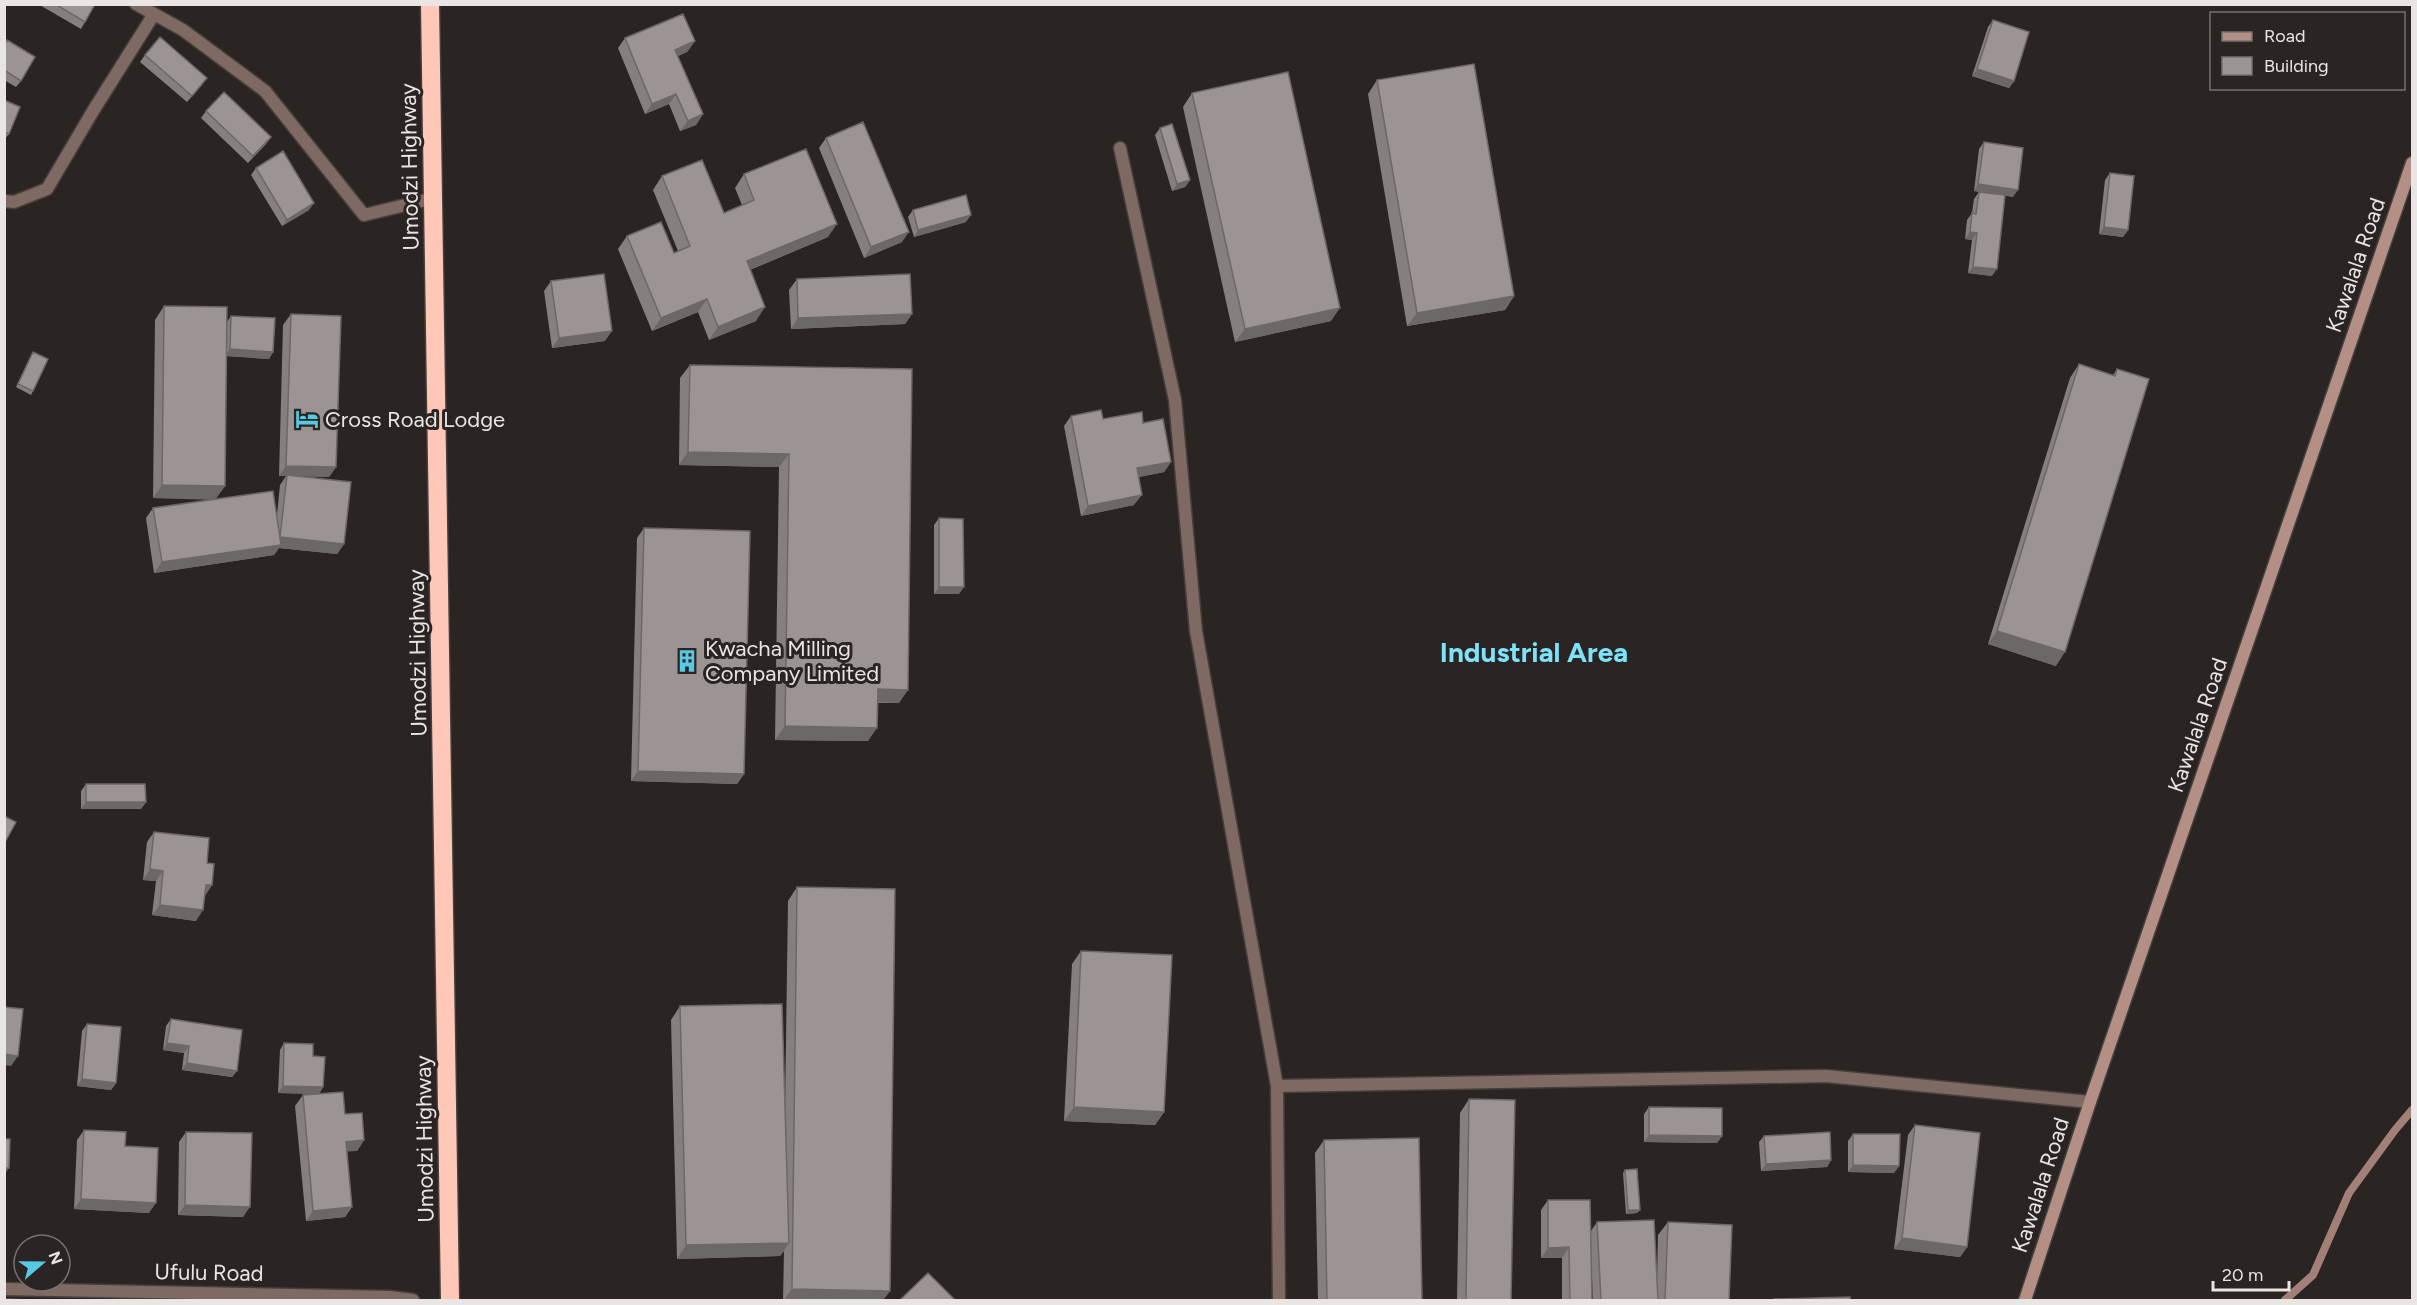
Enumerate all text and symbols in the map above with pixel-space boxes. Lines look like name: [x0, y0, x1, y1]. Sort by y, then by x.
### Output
legend: [2210, 12, 2405, 90]
text: Road: [2264, 25, 2305, 47]
text: Building: [2264, 55, 2329, 77]
street label: Umodzi Highway: [395, 83, 424, 251]
street label: Kawalala Road: [2320, 194, 2391, 336]
hotel icon: Cross Road Lodge: [294, 406, 320, 432]
place label: Cross Road Lodge: [325, 406, 505, 433]
street label: Umodzi Highway: [403, 569, 432, 737]
place label: Kwacha Milling Company Limited: [705, 635, 879, 687]
district label: Industrial Area: [1440, 635, 1628, 669]
building icon: Kwacha Milling Company Limited: [674, 648, 700, 674]
street label: Kawalala Road: [2162, 654, 2233, 796]
street label: Umodzi Highway: [410, 1055, 439, 1223]
street label: Kawalala Road: [2006, 1114, 2075, 1256]
north arrow: [12, 1233, 72, 1293]
text: N: [45, 1249, 67, 1267]
scale bar: [2213, 1254, 2290, 1292]
street label: Ufulu Road: [154, 1258, 264, 1287]
text: 20 m: [2222, 1264, 2263, 1286]

